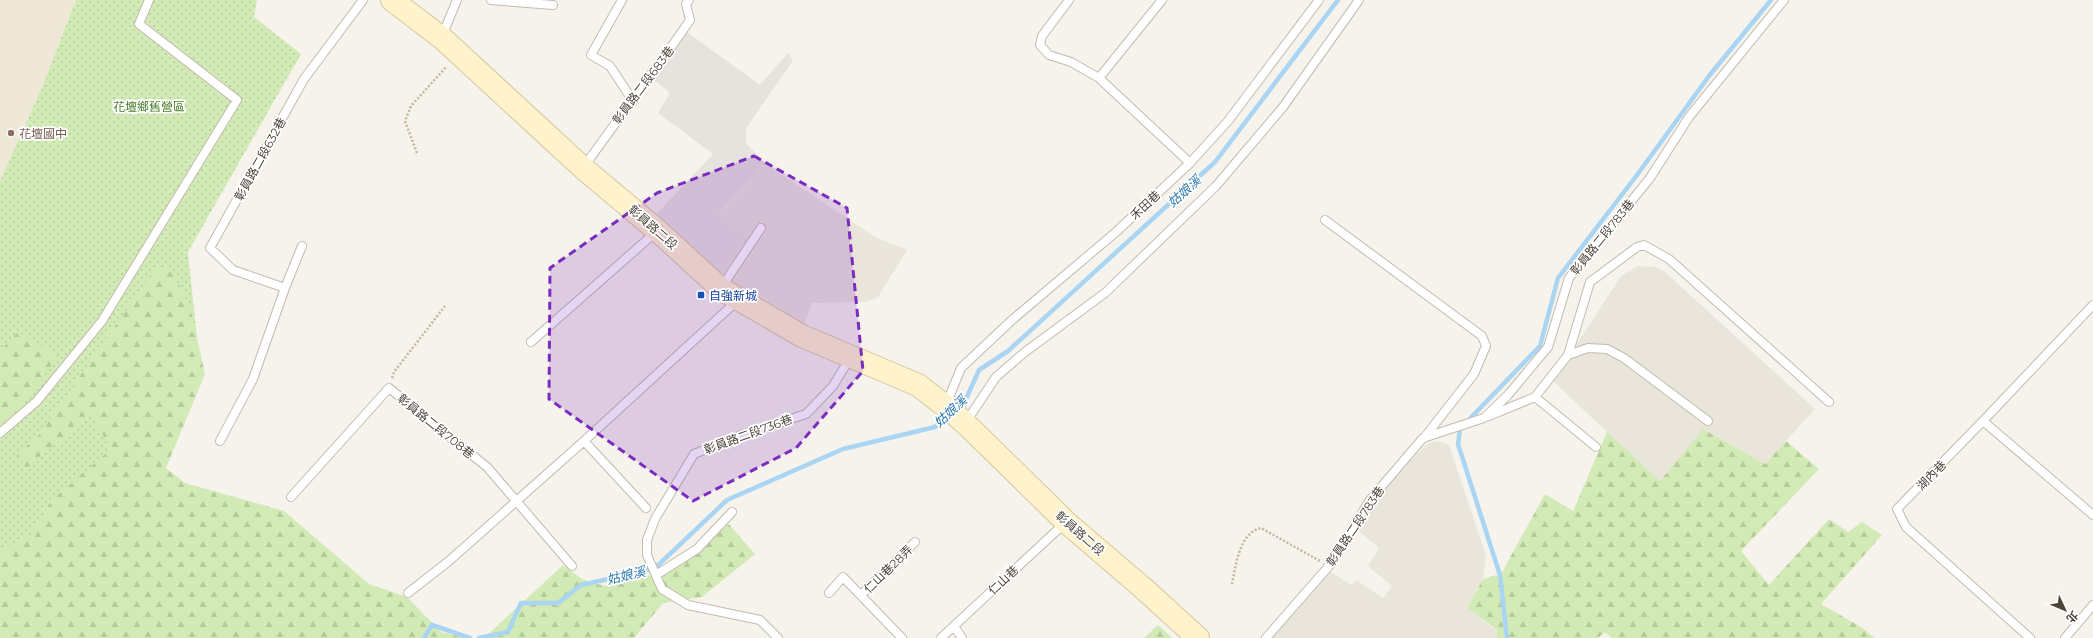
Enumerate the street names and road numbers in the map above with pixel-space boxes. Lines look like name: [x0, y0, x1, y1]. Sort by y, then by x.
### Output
street label: 彰員路二段683巷: [609, 43, 677, 127]
street label: 彰員路二段632巷: [231, 115, 289, 203]
street label: 禾田巷: [1127, 187, 1163, 223]
street label: 彰員路二段783巷: [1567, 196, 1637, 278]
street label: 彰員路二段: [625, 202, 681, 252]
street label: 彰員路二段708巷: [395, 390, 477, 462]
street label: 彰員路二段736巷: [702, 411, 794, 457]
street label: 湖內巷: [1913, 457, 1949, 493]
street label: 彰員路二段783巷: [1323, 483, 1387, 569]
street label: 彰員路二段: [1052, 508, 1108, 558]
street label: 仁山巷28弄: [860, 542, 916, 596]
street label: 仁山巷: [985, 562, 1021, 598]

